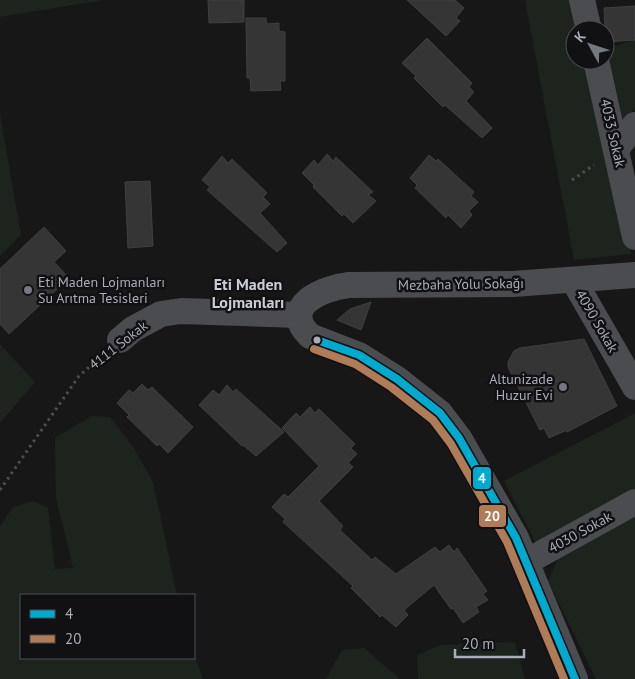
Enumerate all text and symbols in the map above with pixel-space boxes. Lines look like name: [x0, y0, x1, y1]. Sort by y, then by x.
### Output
north arrow: [565, 20, 615, 70]
text: K: [570, 27, 590, 46]
street label: 4033 Sokak: [596, 97, 630, 169]
place label: Eti Maden Lojmanları Su Arıtma Tesisleri: [38, 273, 165, 307]
district label: Eti Maden Lojmanları: [212, 274, 284, 312]
street label: Mezbaha Yolu Sokağı: [398, 274, 524, 294]
marker: Eti Maden Lojmanları Su Arıtma Tesisleri: [22, 284, 34, 296]
street label: 4090 Sokak: [572, 286, 622, 356]
street label: 4111 Sokak: [85, 316, 151, 374]
unlabelled marker: [312, 335, 322, 345]
place label: Altunizade Huzur Evi: [489, 370, 553, 404]
marker: Altunizade Huzur Evi: [557, 381, 569, 393]
line badge: 4: [472, 466, 492, 490]
text: 4: [478, 469, 486, 487]
line badge: 20: [478, 504, 507, 528]
text: 20: [484, 507, 500, 525]
street label: 4030 Sokak: [545, 507, 615, 557]
legend: [20, 594, 195, 659]
text: 4: [65, 604, 73, 623]
scale bar: [455, 626, 524, 658]
text: 20: [65, 629, 81, 648]
text: 20 m: [462, 634, 495, 653]

